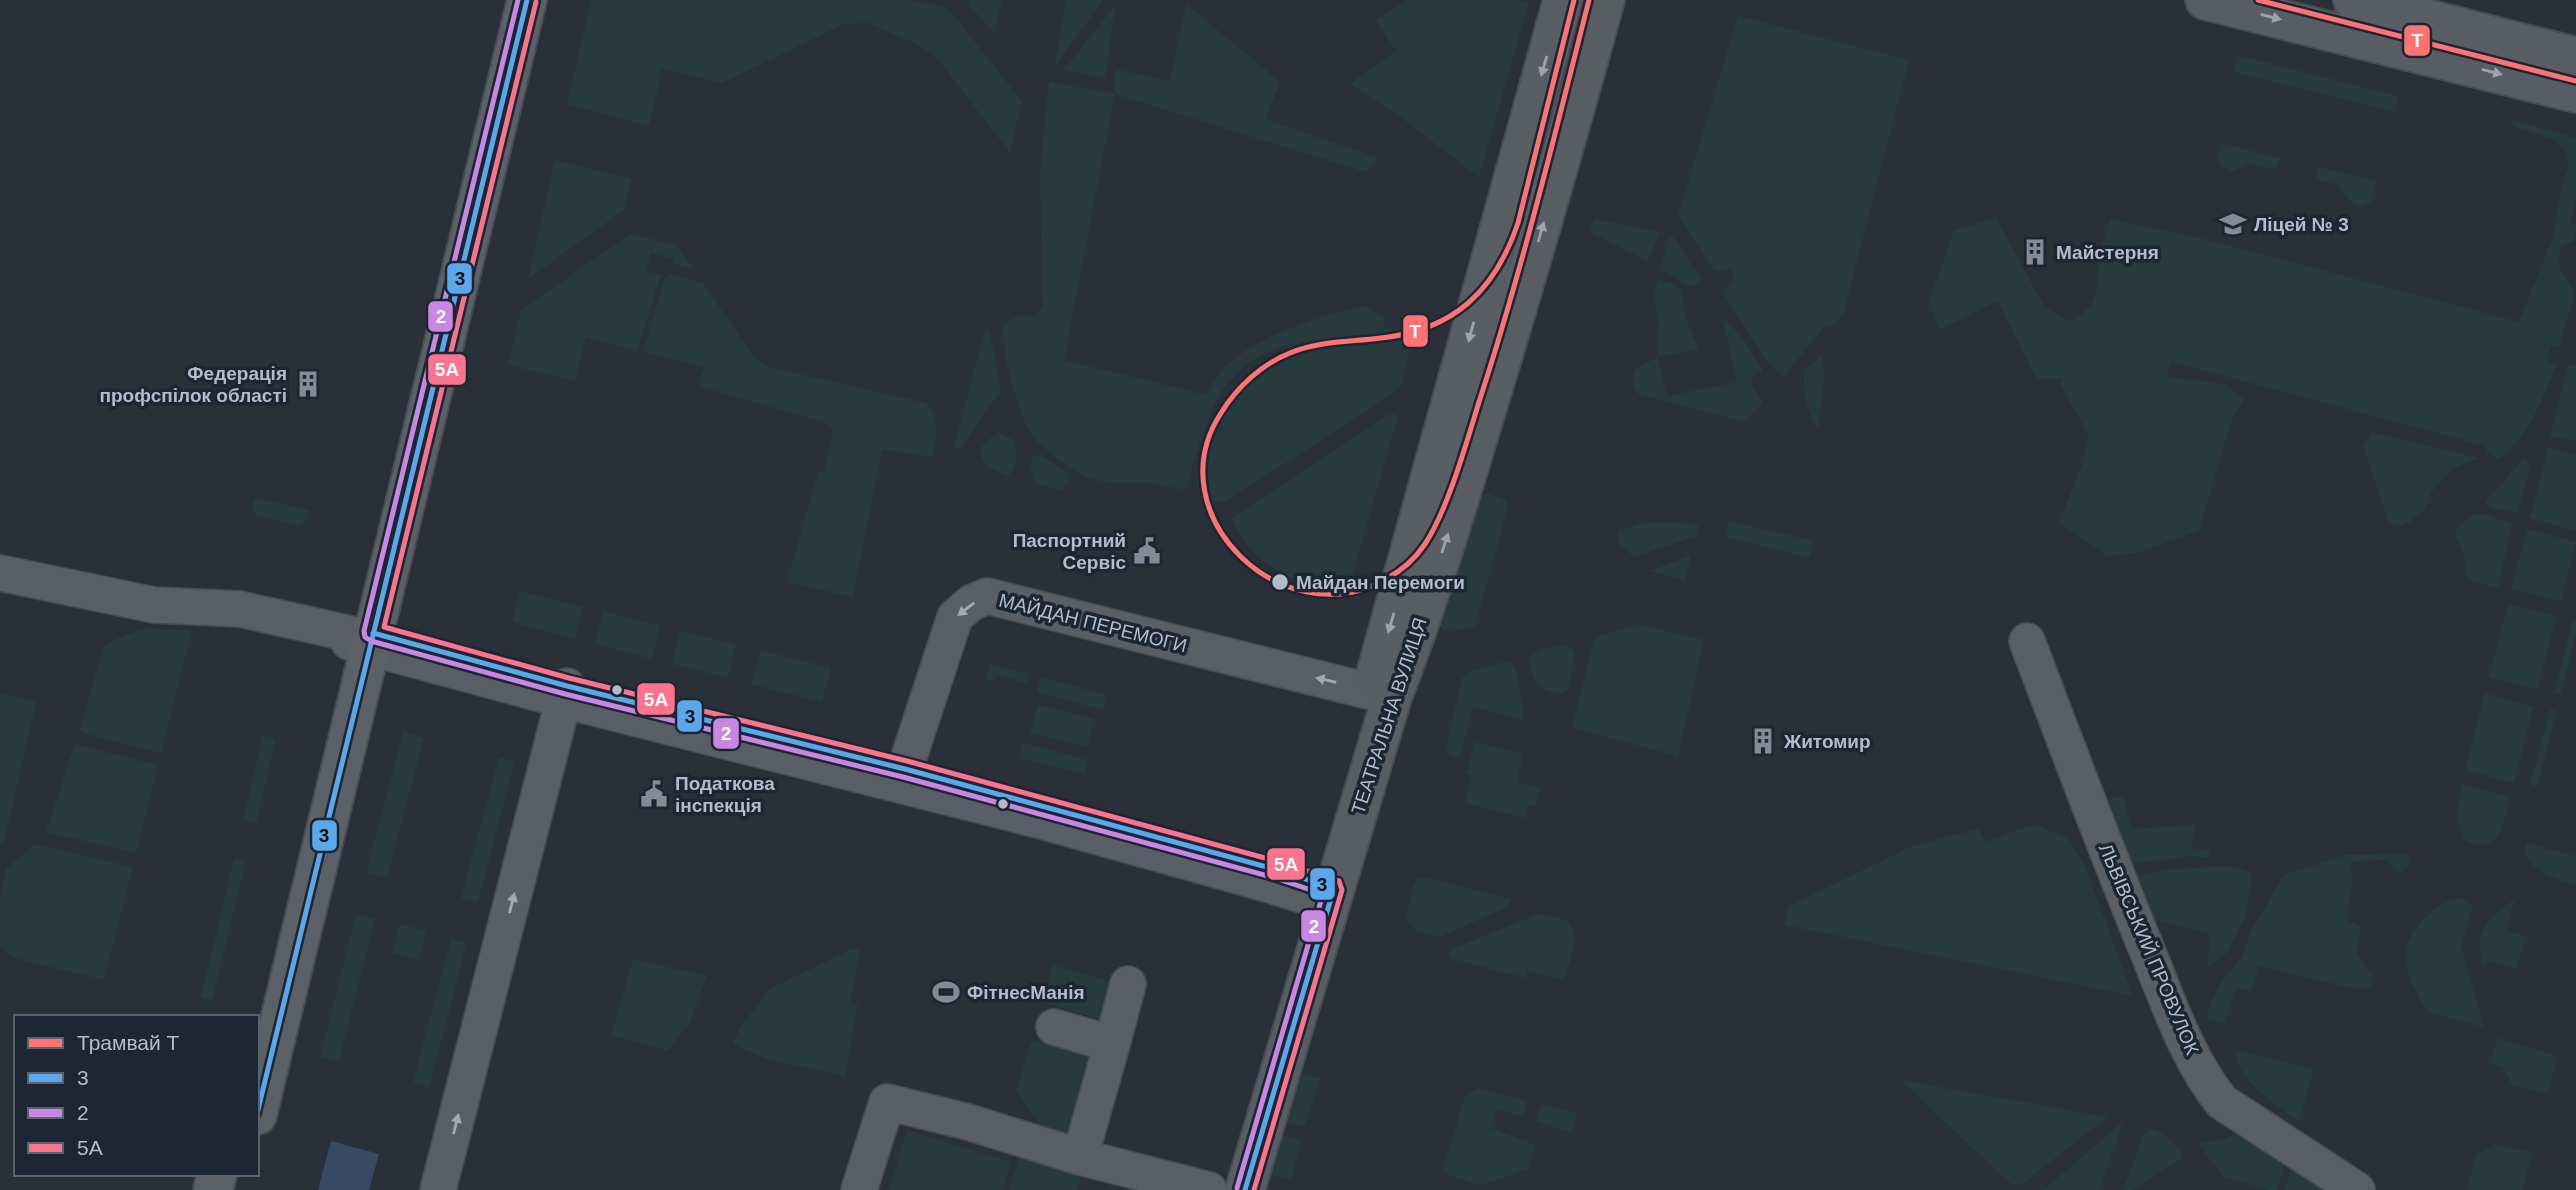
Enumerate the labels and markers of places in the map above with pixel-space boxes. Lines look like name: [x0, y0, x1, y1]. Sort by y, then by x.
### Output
school or university icon: Ліцей № 3: [2218, 209, 2248, 239]
place label: Ліцей № 3: [2254, 214, 2349, 235]
building icon: Майстерня: [2020, 237, 2050, 267]
place label: Майстерня: [2056, 242, 2159, 263]
place label: Федерація профспілок області: [99, 363, 287, 406]
building icon: Федерація профспілок області: [293, 369, 323, 399]
place label: Паспортний Сервіс: [1013, 530, 1126, 573]
public building icon: Паспортний Сервіс: [1132, 536, 1162, 566]
marker: Майдан Перемоги: [1270, 572, 1290, 592]
place label: Майдан Перемоги: [1296, 572, 1465, 593]
unlabelled marker: [610, 683, 624, 697]
building icon: Житомир: [1748, 726, 1778, 756]
place label: Житомир: [1783, 731, 1871, 752]
place label: Податкова інспекція: [675, 773, 775, 816]
public building icon: Податкова інспекція: [639, 779, 669, 809]
unlabelled marker: [996, 797, 1010, 811]
sports icon: ФітнесМанія: [931, 977, 961, 1007]
place label: ФітнесМанія: [967, 982, 1085, 1003]

